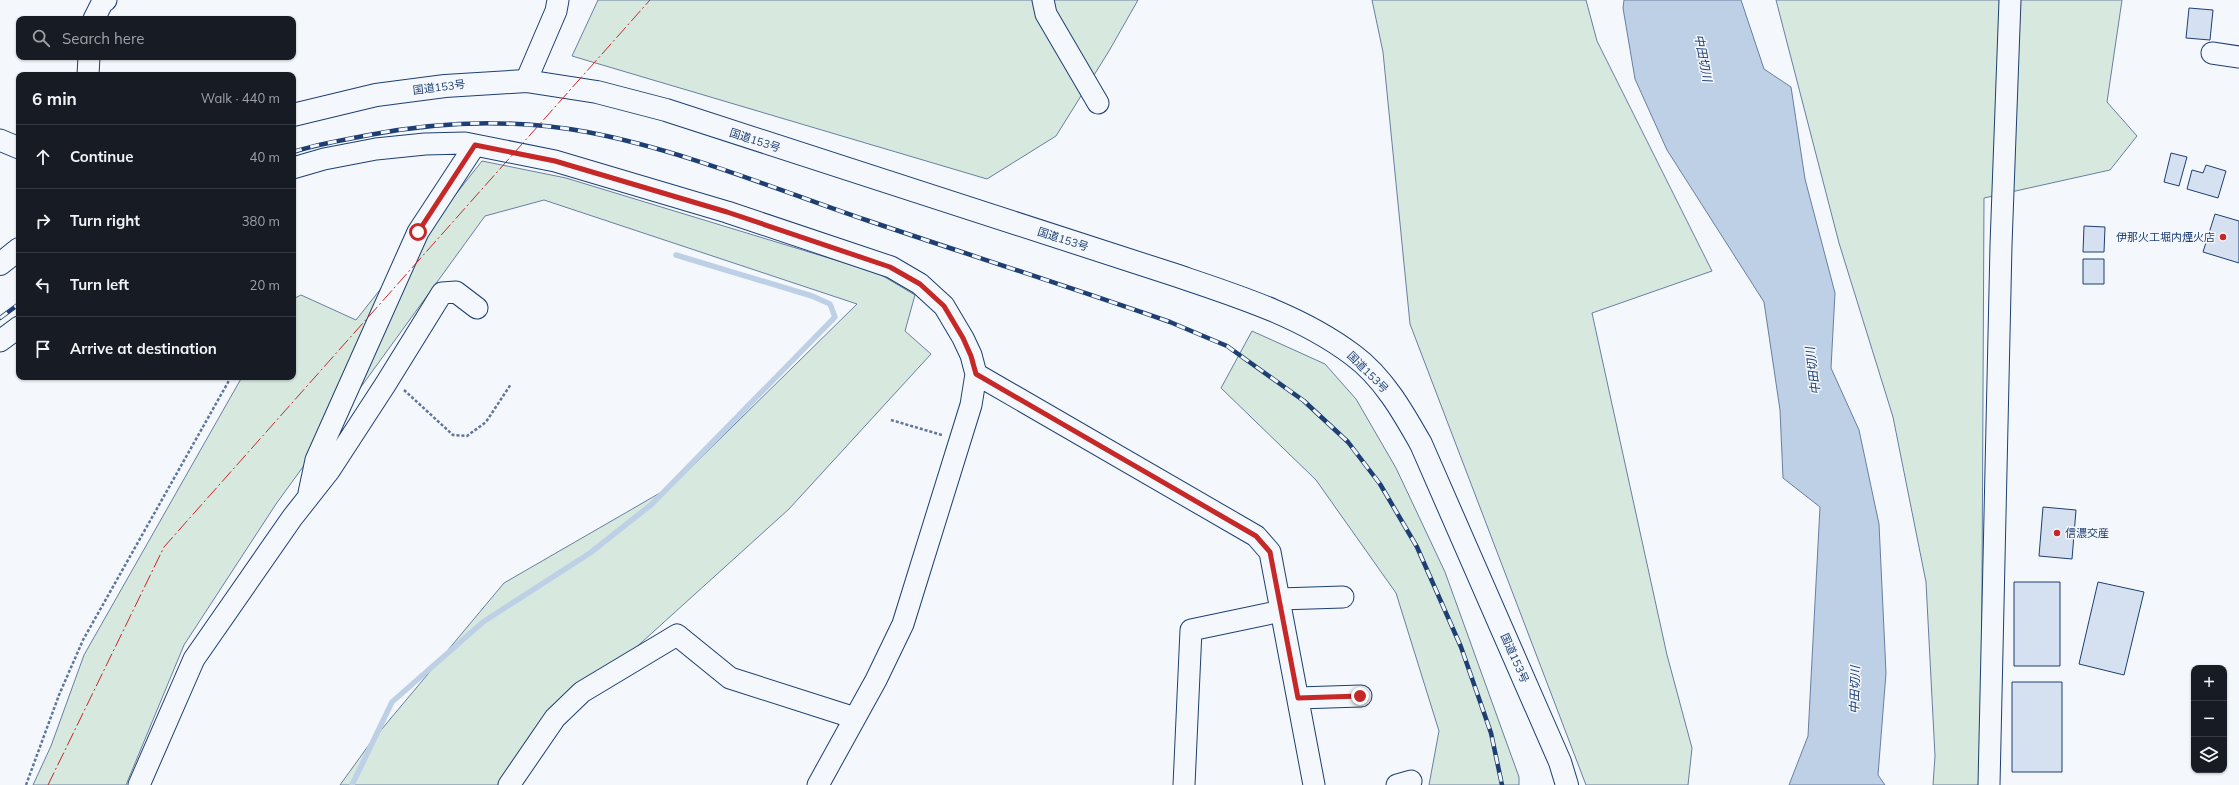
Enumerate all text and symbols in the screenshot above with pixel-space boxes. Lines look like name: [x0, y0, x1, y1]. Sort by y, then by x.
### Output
search box: [16, 16, 296, 60]
icon: search: [30, 27, 52, 49]
text: Search here: [62, 29, 144, 48]
water label: 中田切川: [1692, 33, 1716, 85]
street label: 国道153号: [412, 77, 466, 97]
text: 6 min: [32, 88, 77, 109]
text: Walk · 440 m: [201, 90, 280, 106]
street label: 国道153号: [728, 125, 782, 155]
icon: ahead: [32, 146, 54, 168]
text: Continue: [70, 147, 133, 166]
text: 40 m: [250, 149, 280, 165]
icon: right: [32, 210, 54, 232]
text: Turn right: [70, 211, 140, 230]
text: 380 m: [242, 213, 280, 229]
route start: [409, 223, 427, 241]
street label: 国道153号: [1036, 224, 1090, 254]
place label: 伊那火工堀内煙火店: [2116, 230, 2215, 244]
marker: 伊那火工堀内煙火店: [2218, 232, 2228, 242]
icon: left: [32, 274, 54, 296]
text: Turn left: [70, 275, 129, 294]
text: 20 m: [250, 277, 280, 293]
icon: arrive: [32, 338, 54, 360]
text: Arrive at destination: [70, 339, 217, 358]
water label: 中田切川: [1802, 344, 1823, 396]
street label: 国道153号: [1344, 348, 1392, 396]
place label: 信濃交産: [2065, 526, 2109, 540]
marker: 信濃交産: [2052, 528, 2062, 538]
street label: 国道153号: [1498, 631, 1532, 685]
water label: 中田切川: [1847, 664, 1862, 714]
map controls: [2191, 665, 2227, 773]
button: +: [2191, 665, 2227, 701]
route end: [1351, 687, 1369, 705]
button: −: [2191, 701, 2227, 737]
button: layers: [2191, 737, 2227, 773]

